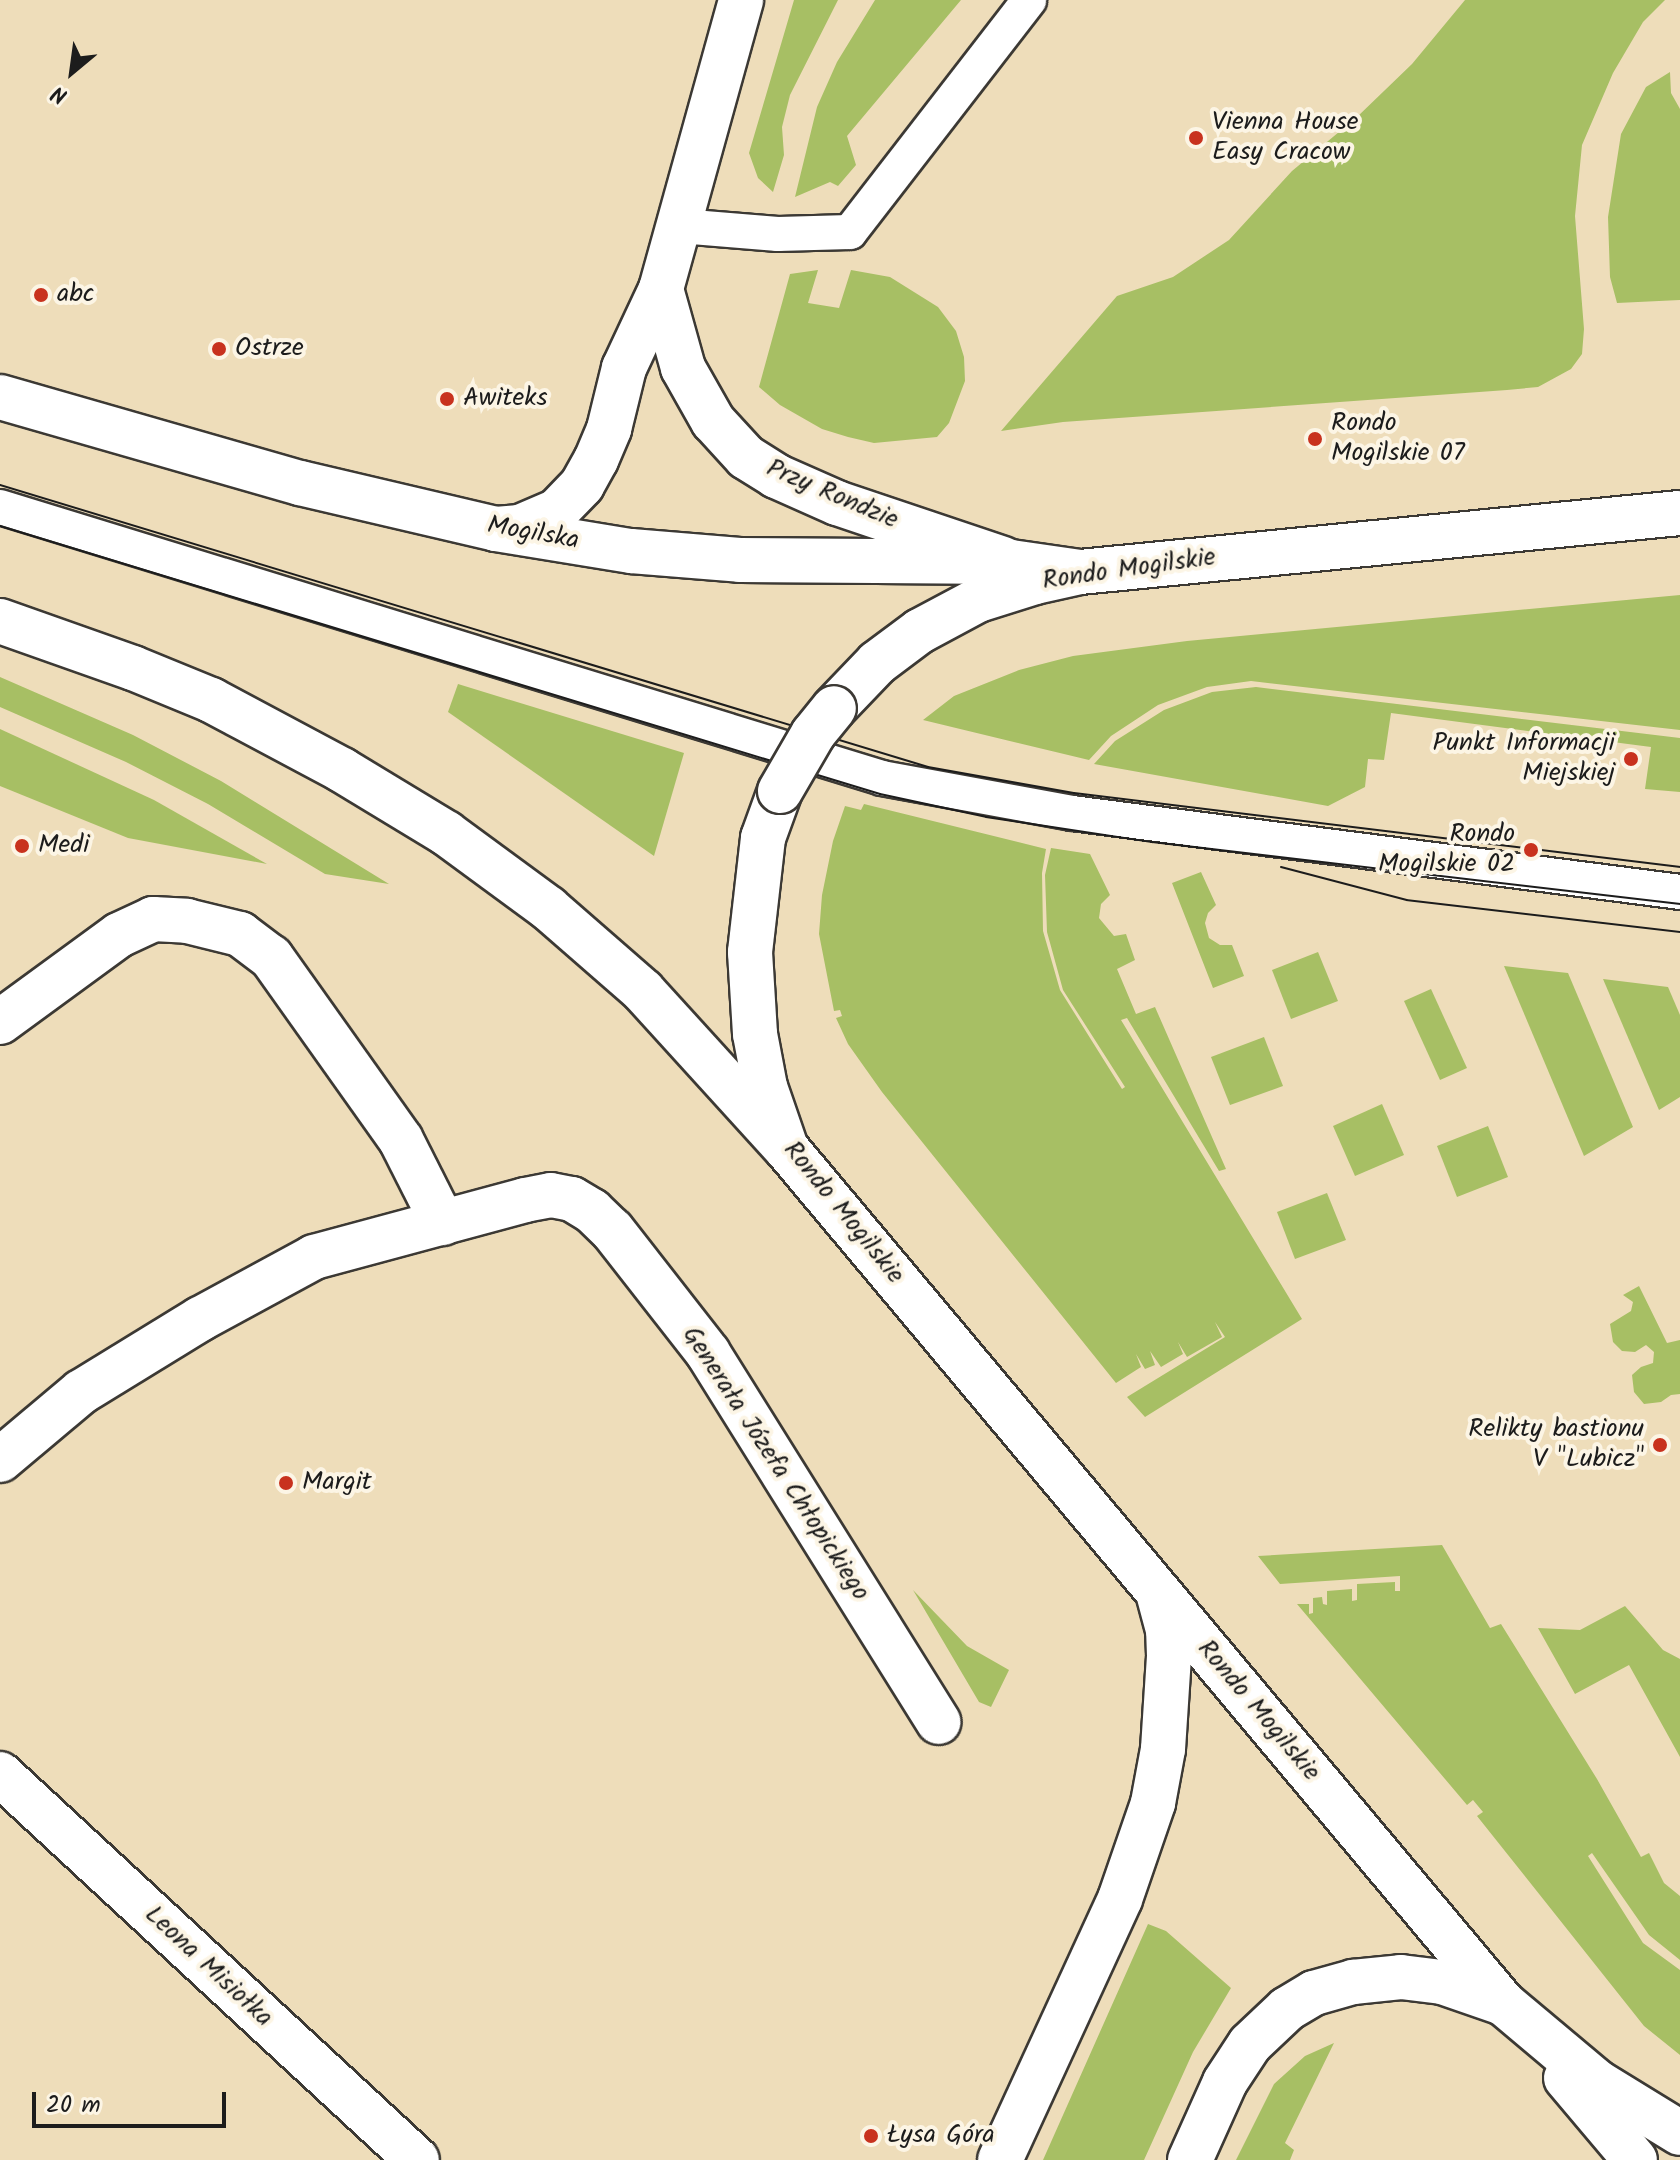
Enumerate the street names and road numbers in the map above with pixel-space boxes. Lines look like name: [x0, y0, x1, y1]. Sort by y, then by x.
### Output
street label: Przy Rondzie: [762, 453, 902, 537]
street label: Mogilska: [485, 511, 581, 557]
street label: Rondo Mogilskie: [1040, 542, 1218, 598]
street label: Rondo Mogilskie: [776, 1135, 910, 1291]
street label: Generała Józefa Chłopickiego: [675, 1321, 875, 1607]
street label: Rondo Mogilskie: [1190, 1634, 1326, 1788]
street label: Leona Misiołka: [138, 1900, 278, 2034]

